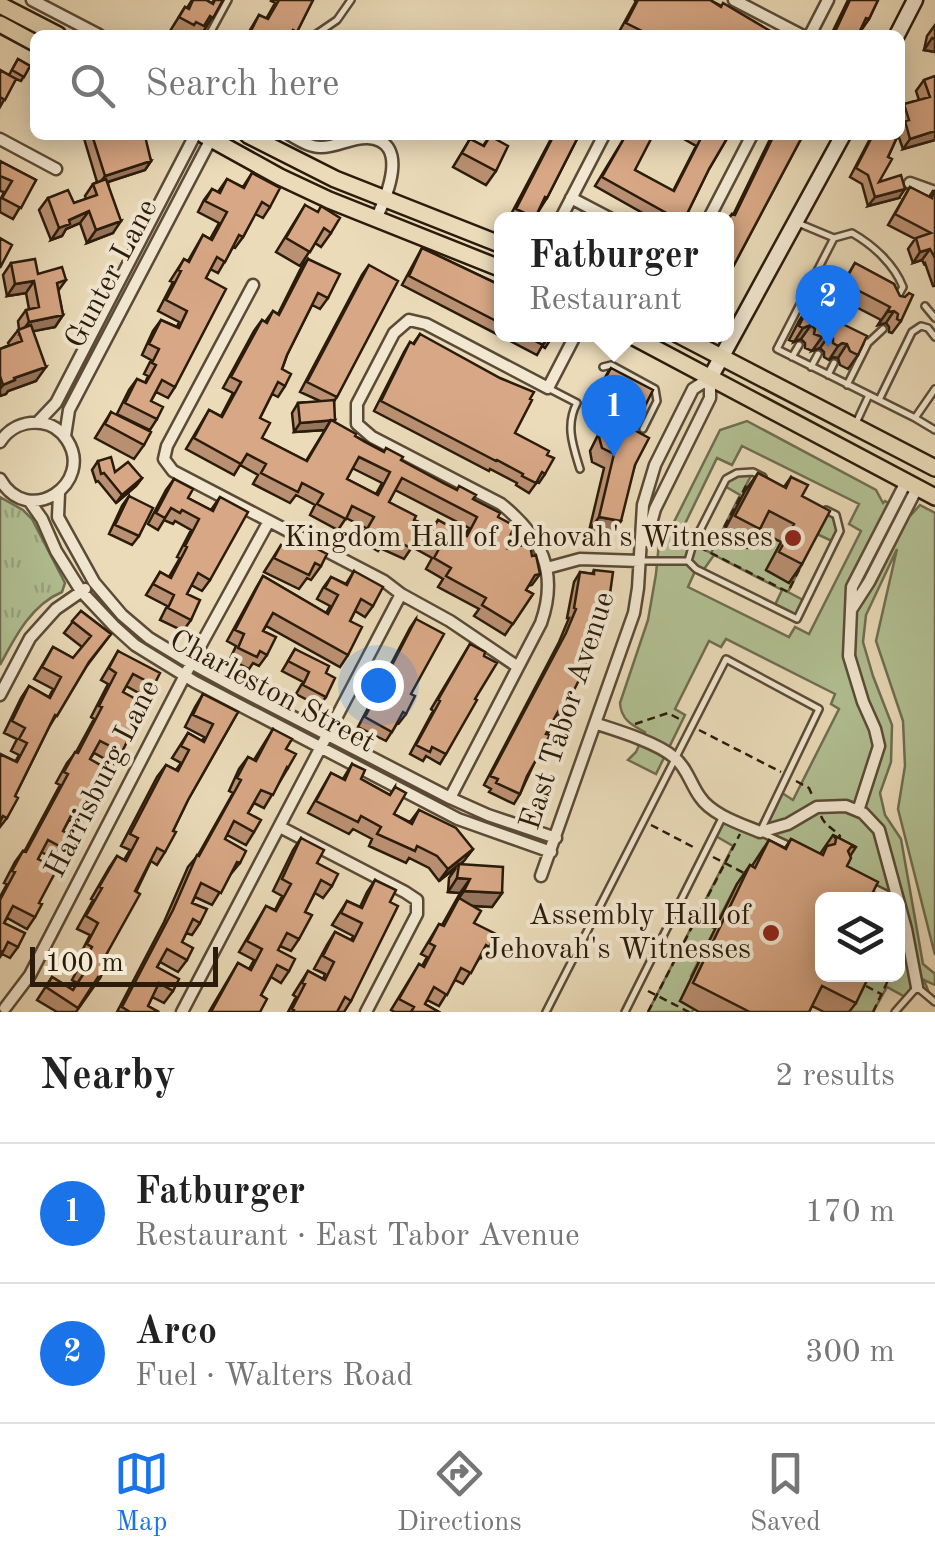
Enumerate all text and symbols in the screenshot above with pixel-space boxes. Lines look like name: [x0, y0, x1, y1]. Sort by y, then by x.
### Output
search box: [30, 30, 905, 140]
icon: search: [65, 58, 120, 113]
text: Search here: [145, 66, 340, 104]
street label: Gunter Lane: [60, 195, 164, 353]
popup: [494, 212, 734, 342]
text: Fatburger: [529, 238, 699, 276]
pin: 2: [796, 264, 860, 347]
text: Restaurant: [529, 285, 682, 317]
pin: 1: [582, 374, 646, 457]
place label: Kingdom Hall of Jehovah's Witnesses: [284, 523, 773, 553]
marker: Kingdom Hall of Jehovah's Witnesses: [782, 527, 804, 549]
street label: East Tabor Avenue: [515, 588, 621, 834]
street label: Charleston Street: [164, 625, 380, 759]
your location: [353, 660, 404, 711]
street label: Harrisburg Lane: [40, 675, 166, 883]
map controls: [815, 892, 905, 982]
button: layers: [815, 892, 905, 982]
place label: Assembly Hall of Jehovah's Witnesses: [484, 901, 752, 965]
marker: Assembly Hall of Jehovah's Witnesses: [760, 922, 782, 944]
scale bar: [30, 942, 218, 986]
text: 100 m: [45, 950, 124, 978]
text: Nearby: [40, 1056, 176, 1098]
text: 2 results: [775, 1061, 895, 1093]
text: Fatburger: [135, 1174, 305, 1212]
text: 1: [63, 1197, 82, 1229]
text: 170 m: [805, 1197, 895, 1229]
text: Restaurant · East Tabor Avenue: [135, 1221, 580, 1253]
text: Arco: [135, 1314, 217, 1352]
text: 2: [63, 1337, 82, 1369]
text: 300 m: [805, 1337, 895, 1369]
text: Fuel · Walters Road: [135, 1361, 413, 1393]
tab: Map: [114, 1446, 169, 1541]
tab: Directions: [397, 1446, 522, 1541]
tab: Saved: [750, 1446, 821, 1541]

